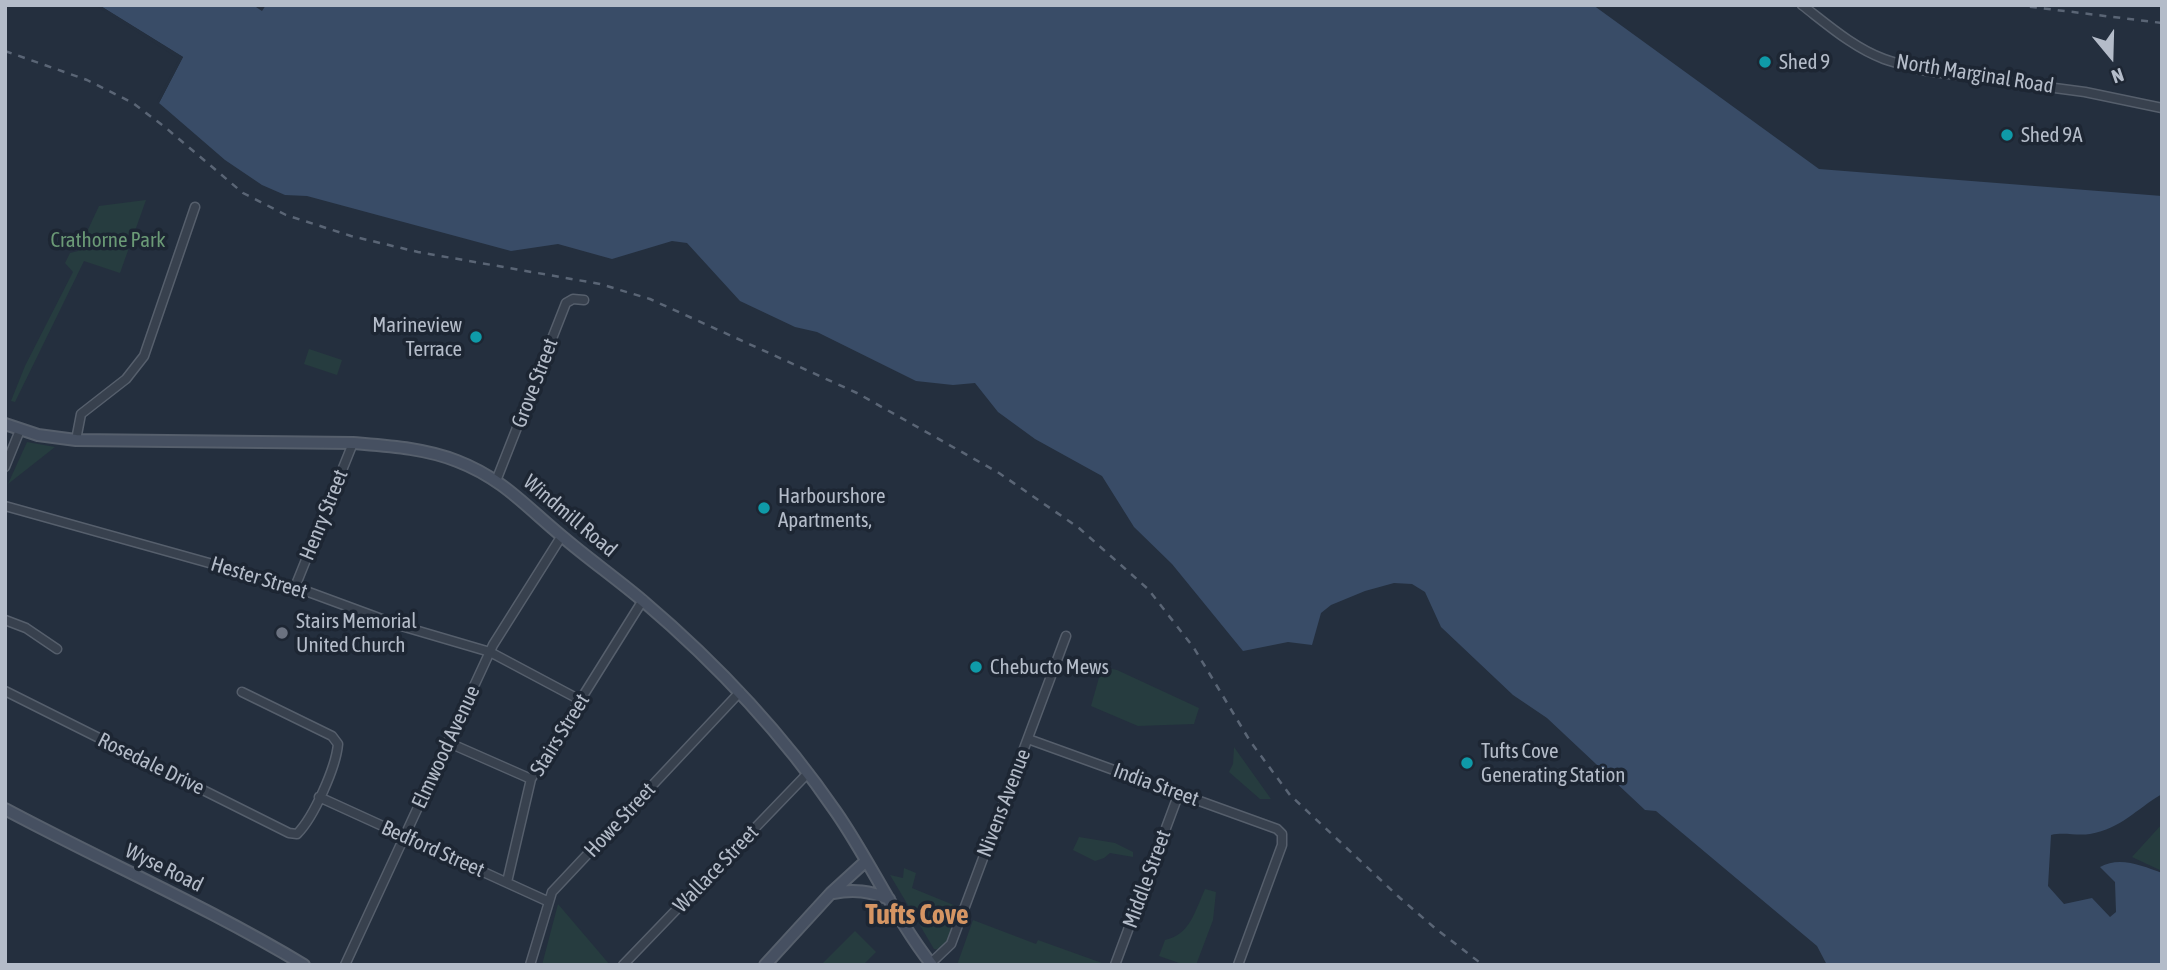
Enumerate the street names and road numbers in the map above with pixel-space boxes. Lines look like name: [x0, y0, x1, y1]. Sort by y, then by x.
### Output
street label: North Marginal Road: [1894, 49, 2056, 99]
street label: Grove Street: [506, 335, 564, 431]
street label: Henry Street: [294, 466, 354, 564]
street label: Windmill Road: [518, 470, 622, 562]
street label: Hester Street: [208, 551, 310, 605]
street label: Elmwood Avenue: [407, 682, 485, 812]
street label: Stairs Street: [525, 689, 595, 781]
street label: Rosedale Drive: [94, 727, 208, 801]
street label: Nivens Avenue: [972, 745, 1036, 861]
street label: India Street: [1110, 758, 1202, 812]
street label: Howe Street: [579, 778, 661, 862]
street label: Bedford Street: [378, 815, 488, 883]
street label: Wallace Street: [668, 820, 764, 918]
street label: Middle Street: [1118, 826, 1176, 932]
street label: Wyse Road: [121, 838, 207, 898]

